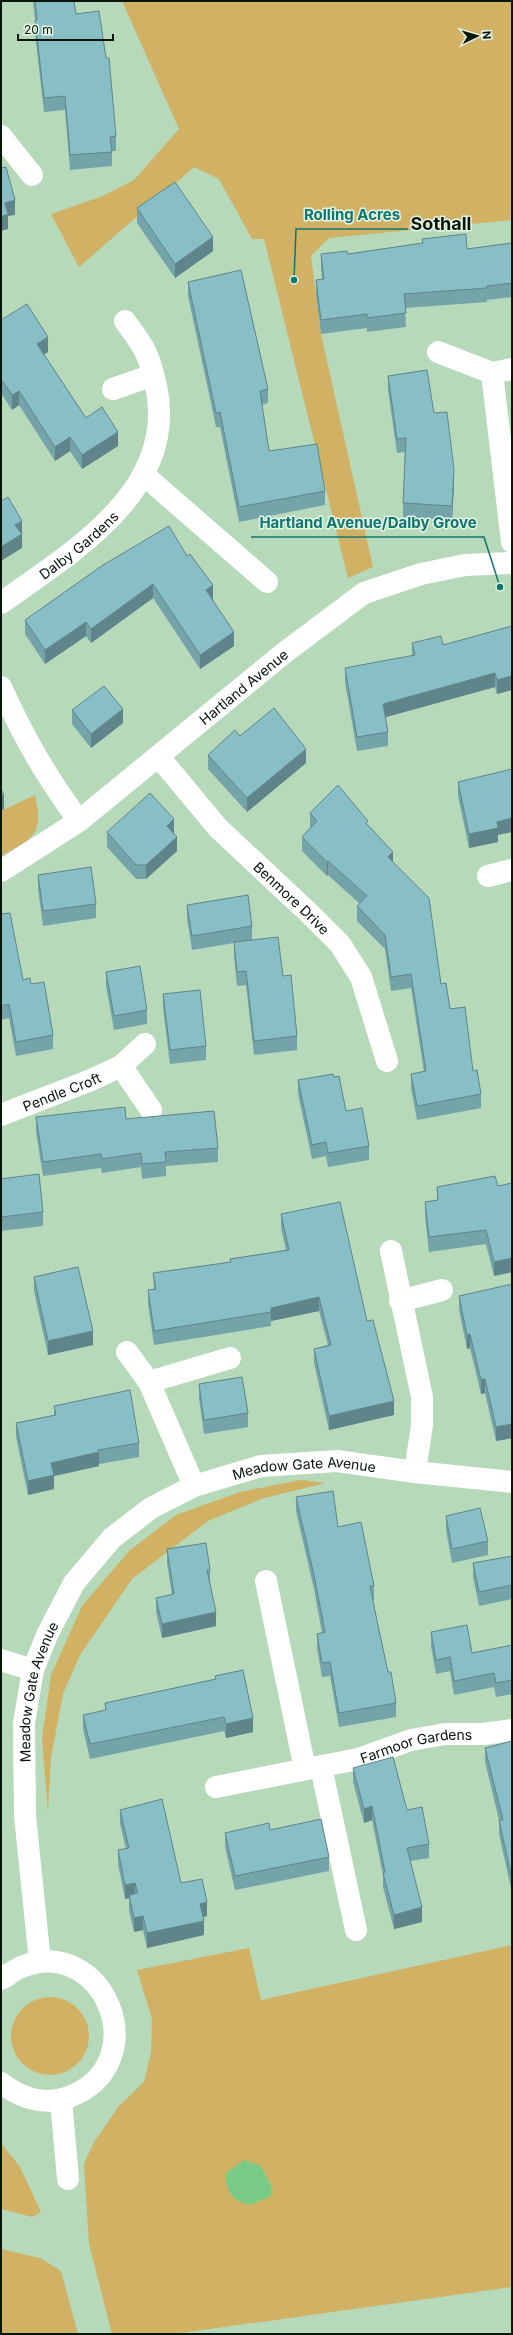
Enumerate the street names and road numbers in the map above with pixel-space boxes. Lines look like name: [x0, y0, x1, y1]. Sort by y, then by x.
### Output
street label: Dalby Gardens: [36, 507, 121, 582]
street label: Hartland Avenue: [195, 645, 291, 728]
street label: Benmore Drive: [251, 858, 334, 938]
street label: Pendle Croft: [20, 1068, 104, 1114]
street label: Meadow Gate Avenue: [230, 1452, 377, 1483]
street label: Meadow Gate Avenue: [15, 1618, 61, 1762]
street label: Farmoor Gardens: [358, 1725, 472, 1766]

